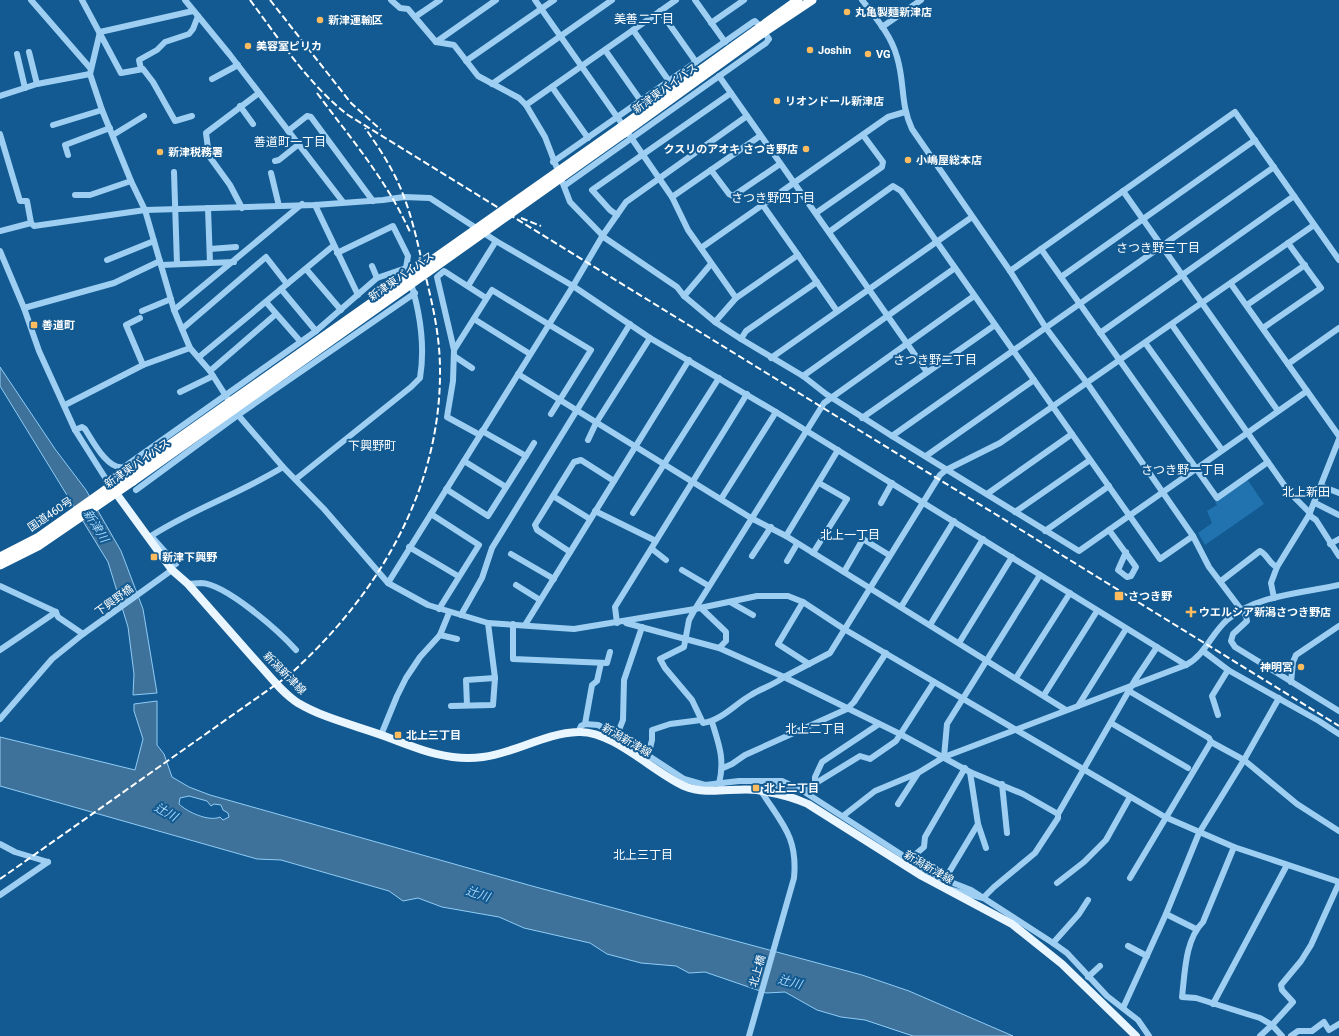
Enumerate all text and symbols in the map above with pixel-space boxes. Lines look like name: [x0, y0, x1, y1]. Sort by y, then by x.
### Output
place label: 丸亀製麺新津店: [855, 6, 932, 19]
marker: 丸亀製麺新津店: [842, 7, 852, 17]
district label: 美善二丁目: [614, 12, 674, 26]
place label: 新津運輸区: [328, 14, 383, 27]
marker: 新津運輸区: [315, 15, 325, 25]
place label: 美容室ピリカ: [256, 40, 322, 53]
marker: 美容室ピリカ: [243, 41, 253, 51]
place label: Joshin: [818, 44, 851, 57]
marker: Joshin: [805, 45, 815, 55]
place label: VG: [876, 48, 891, 61]
marker: VG: [863, 49, 873, 59]
street label: 新津東バイパス: [630, 61, 700, 116]
place label: リオンドール新津店: [785, 95, 884, 108]
marker: リオンドール新津店: [772, 96, 782, 106]
district label: 善道町一丁目: [254, 135, 326, 149]
place label: クスリのアオキ さつき野店: [664, 143, 798, 156]
marker: クスリのアオキ さつき野店: [801, 144, 811, 154]
place label: 新津税務署: [168, 146, 223, 159]
marker: 新津税務署: [155, 147, 165, 157]
place label: 小嶋屋総本店: [916, 154, 982, 167]
marker: 小嶋屋総本店: [903, 155, 913, 165]
district label: さつき野四丁目: [731, 191, 815, 205]
district label: さつき野三丁目: [1116, 241, 1200, 255]
street label: 新津東バイパス: [366, 249, 436, 304]
place label: 善道町: [42, 319, 75, 332]
marker: 善道町: [29, 320, 39, 330]
district label: さつき野二丁目: [893, 353, 977, 367]
street label: 新津東バイパス: [102, 436, 172, 491]
district label: 下興野町: [348, 439, 396, 453]
district label: さつき野一丁目: [1141, 463, 1225, 477]
district label: 北上新田: [1282, 485, 1330, 499]
street label: 国道460号: [25, 495, 75, 534]
water label: 新津川: [81, 507, 113, 547]
district label: 北上一丁目: [820, 528, 880, 542]
place label: 新津下興野: [162, 551, 218, 564]
marker: 新津下興野: [149, 552, 159, 562]
street label: 下興野橋: [93, 582, 136, 619]
marker: さつき野: [1113, 590, 1125, 602]
place label: さつき野: [1128, 590, 1173, 603]
place label: ウエルシア新潟さつき野店: [1199, 606, 1331, 619]
marker: ウエルシア新潟さつき野店: [1186, 607, 1196, 617]
street label: 新潟新津線: [261, 649, 309, 697]
place label: 神明宮: [1260, 661, 1293, 674]
marker: 神明宮: [1296, 662, 1306, 672]
street label: 新潟新津線: [600, 721, 654, 760]
district label: 北上二丁目: [785, 722, 845, 736]
place label: 北上三丁目: [406, 729, 461, 742]
marker: 北上三丁目: [393, 730, 403, 740]
place label: 北上二丁目: [764, 782, 819, 795]
marker: 北上二丁目: [751, 783, 761, 793]
water label: 辻川: [152, 800, 182, 825]
district label: 北上三丁目: [613, 848, 673, 862]
street label: 新潟新津線: [902, 848, 956, 887]
water label: 辻川: [464, 884, 493, 905]
street label: 北上橋: [747, 953, 768, 989]
water label: 辻川: [777, 972, 805, 992]

